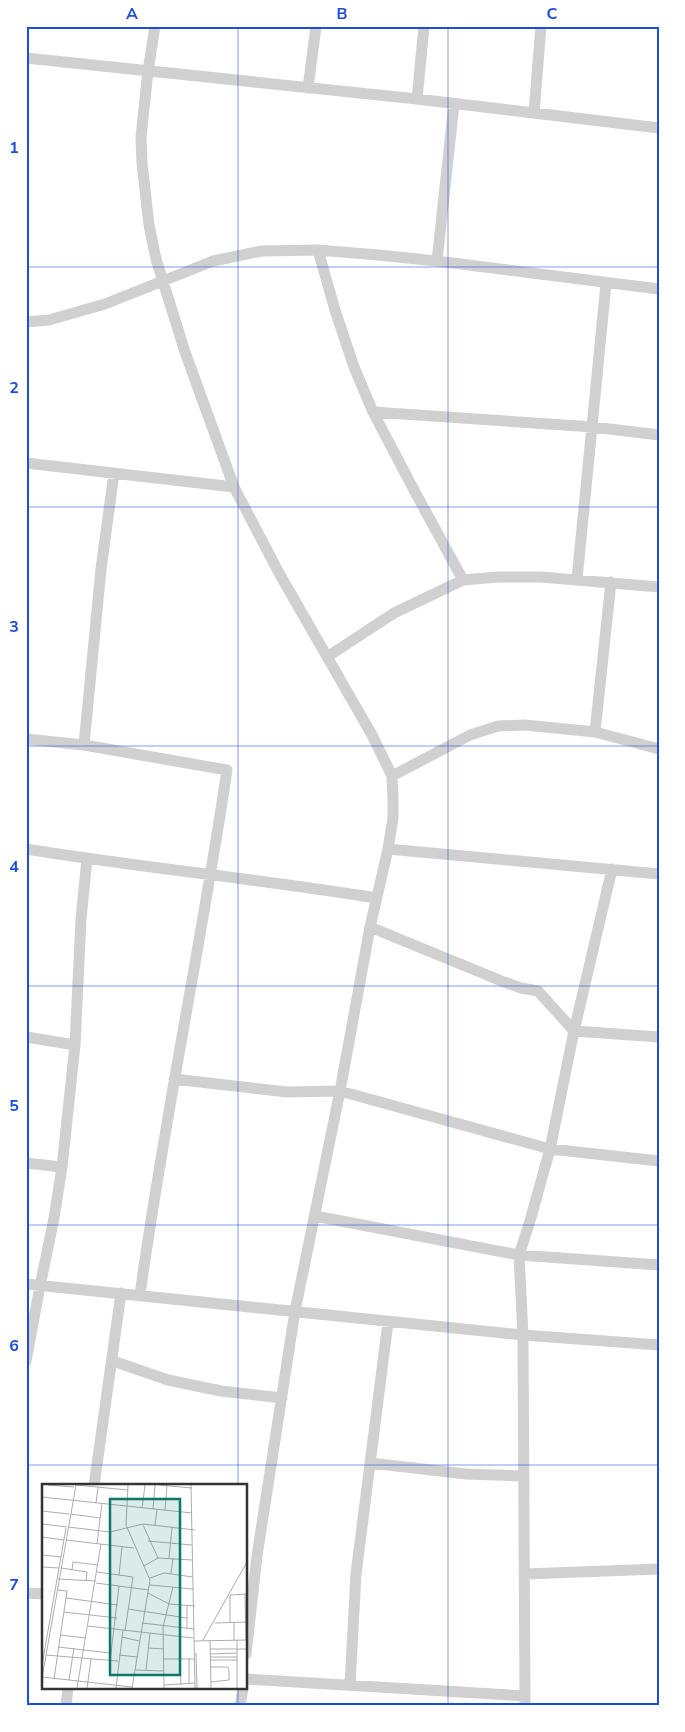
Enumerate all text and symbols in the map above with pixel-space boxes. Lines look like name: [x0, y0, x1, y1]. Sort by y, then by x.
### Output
text: A: [126, 3, 138, 25]
text: B: [336, 3, 348, 25]
text: C: [547, 3, 558, 25]
text: 1: [9, 137, 19, 159]
text: 2: [9, 377, 19, 399]
text: 3: [9, 616, 19, 638]
text: 4: [9, 856, 19, 878]
text: 5: [9, 1095, 19, 1117]
text: 6: [9, 1335, 19, 1357]
inset map: [42, 1484, 248, 1690]
text: 7: [9, 1574, 19, 1596]

